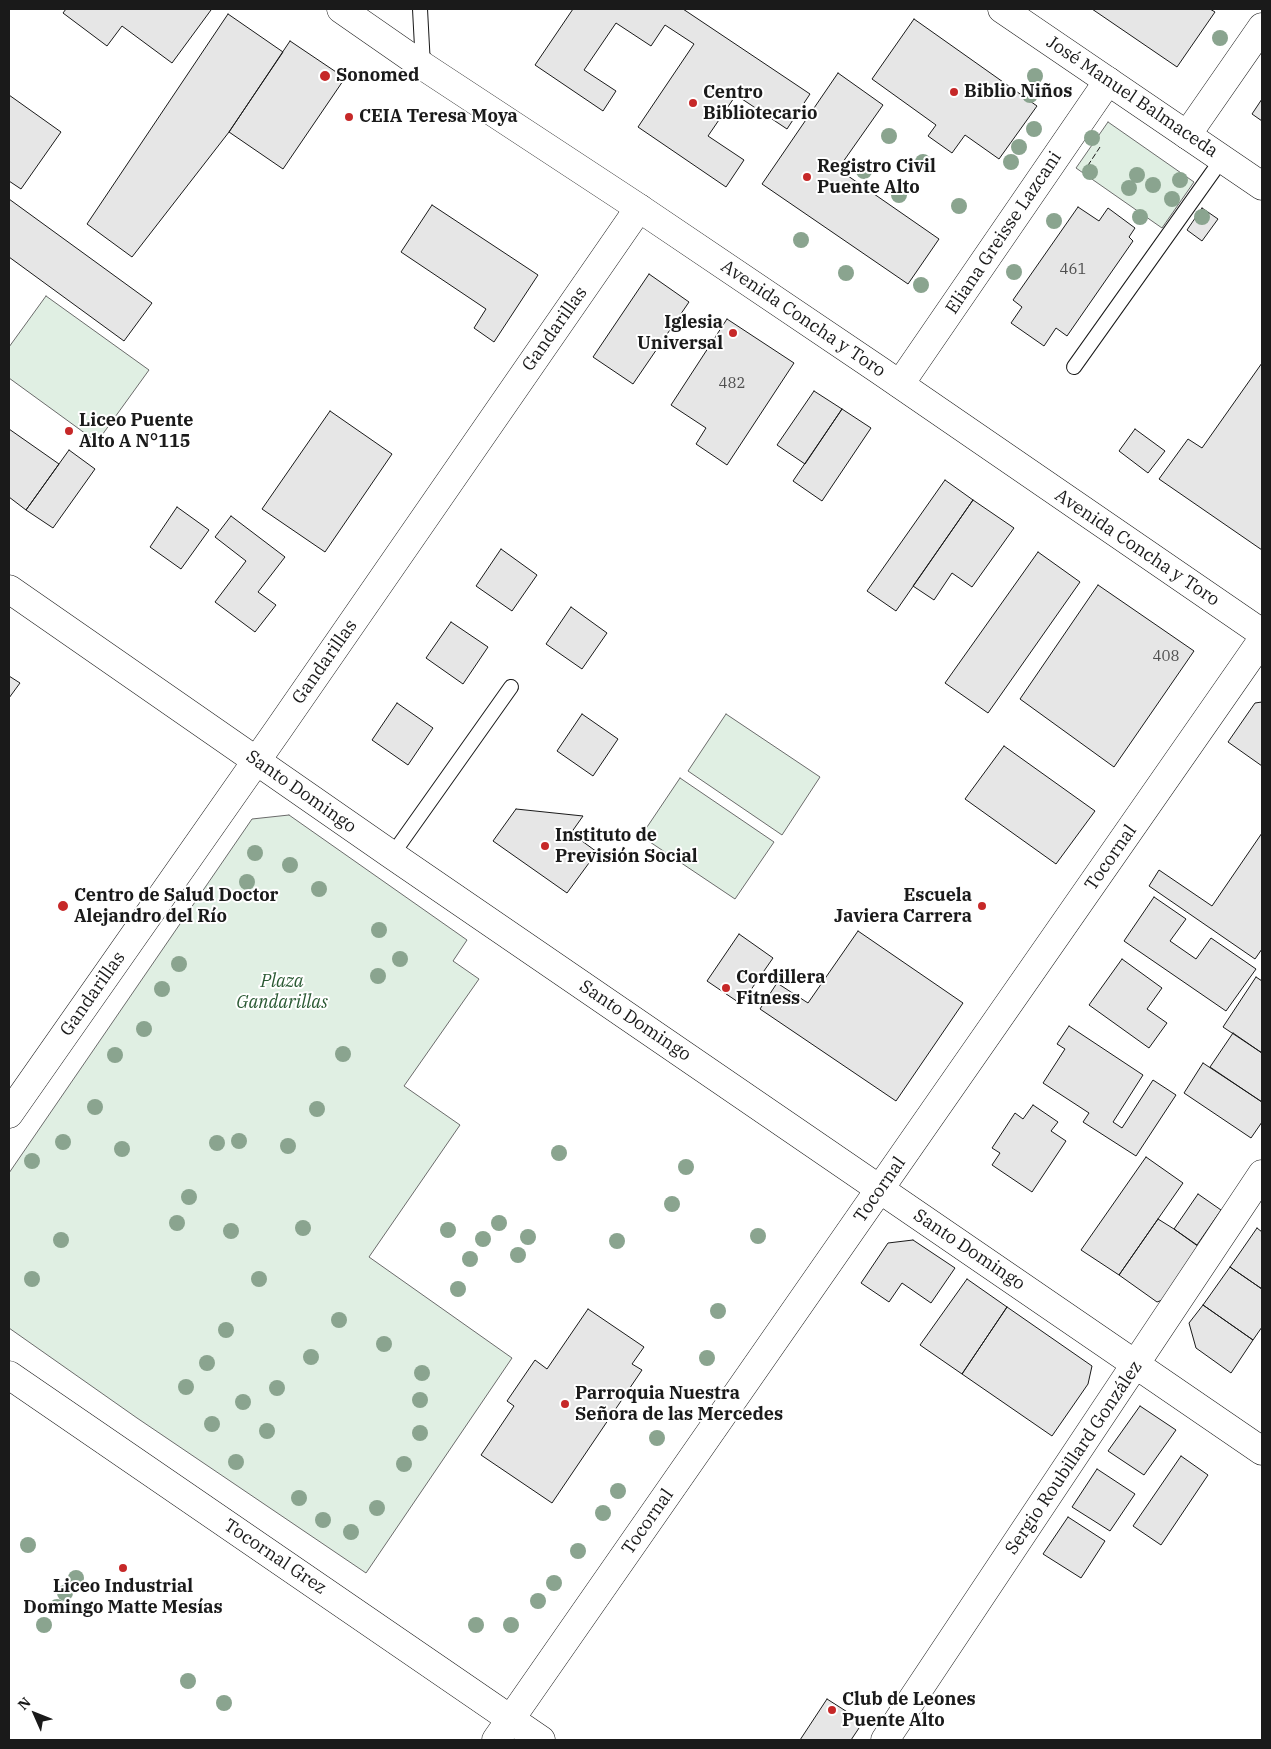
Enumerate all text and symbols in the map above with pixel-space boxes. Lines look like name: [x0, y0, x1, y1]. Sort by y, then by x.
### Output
street label: José Manuel Balmaceda: [1042, 32, 1222, 162]
place label: Sonomed: [336, 65, 419, 87]
marker: Sonomed: [318, 69, 332, 83]
place label: Biblio Niños: [964, 81, 1072, 103]
place label: Centro Bibliotecario: [703, 82, 817, 125]
marker: Biblio Niños: [948, 86, 960, 98]
marker: Centro Bibliotecario: [687, 97, 699, 109]
place label: CEIA Teresa Moya: [359, 106, 518, 128]
marker: CEIA Teresa Moya: [343, 111, 355, 123]
street label: Eliana Greisse Lazcani: [942, 148, 1066, 318]
place label: Registro Civil Puente Alto: [817, 156, 936, 198]
marker: Registro Civil Puente Alto: [801, 171, 813, 183]
street label: Avenida Concha y Toro: [717, 256, 889, 382]
house number: 461: [1060, 261, 1086, 279]
street label: Gandarillas: [518, 283, 592, 375]
place label: Iglesia Universal: [637, 312, 723, 354]
marker: Iglesia Universal: [727, 327, 739, 339]
house number: 482: [719, 375, 745, 393]
place label: Liceo Puente Alto A N°115: [79, 410, 193, 452]
marker: Liceo Puente Alto A N°115: [63, 425, 75, 437]
street label: Avenida Concha y Toro: [1051, 485, 1223, 611]
street label: Gandarillas: [288, 616, 362, 708]
house number: 408: [1153, 648, 1179, 666]
street label: Santo Domingo: [242, 746, 360, 838]
street label: Tocornal: [1081, 821, 1141, 895]
place label: Instituto de Previsión Social: [555, 825, 698, 868]
marker: Instituto de Previsión Social: [539, 840, 551, 852]
place label: Centro de Salud Doctor Alejandro del Río: [74, 885, 278, 928]
place label: Escuela Javiera Carrera: [834, 885, 972, 928]
marker: Centro de Salud Doctor Alejandro del Río: [56, 899, 70, 913]
marker: Escuela Javiera Carrera: [976, 900, 988, 912]
street label: Gandarillas: [56, 948, 130, 1040]
place label: Cordillera Fitness: [736, 967, 826, 1010]
park label: Plaza Gandarillas: [236, 971, 328, 1014]
street label: Santo Domingo: [575, 976, 695, 1066]
marker: Cordillera Fitness: [720, 982, 732, 994]
street label: Tocornal: [850, 1153, 910, 1227]
street label: Santo Domingo: [909, 1205, 1029, 1295]
street label: Sergio Roubillard González: [1001, 1357, 1147, 1559]
place label: Parroquia Nuestra Señora de las Mercedes: [575, 1383, 783, 1426]
marker: Parroquia Nuestra Señora de las Mercedes: [559, 1398, 571, 1410]
street label: Tocornal: [618, 1485, 678, 1559]
street label: Tocornal Grez: [220, 1515, 330, 1599]
marker: Liceo Industrial Domingo Matte Mesías: [117, 1562, 129, 1574]
place label: Liceo Industrial Domingo Matte Mesías: [23, 1576, 223, 1618]
north arrow: [10, 1689, 60, 1739]
place label: Club de Leones Puente Alto: [842, 1689, 976, 1732]
text: N: [14, 1693, 35, 1714]
marker: Club de Leones Puente Alto: [826, 1704, 838, 1716]

